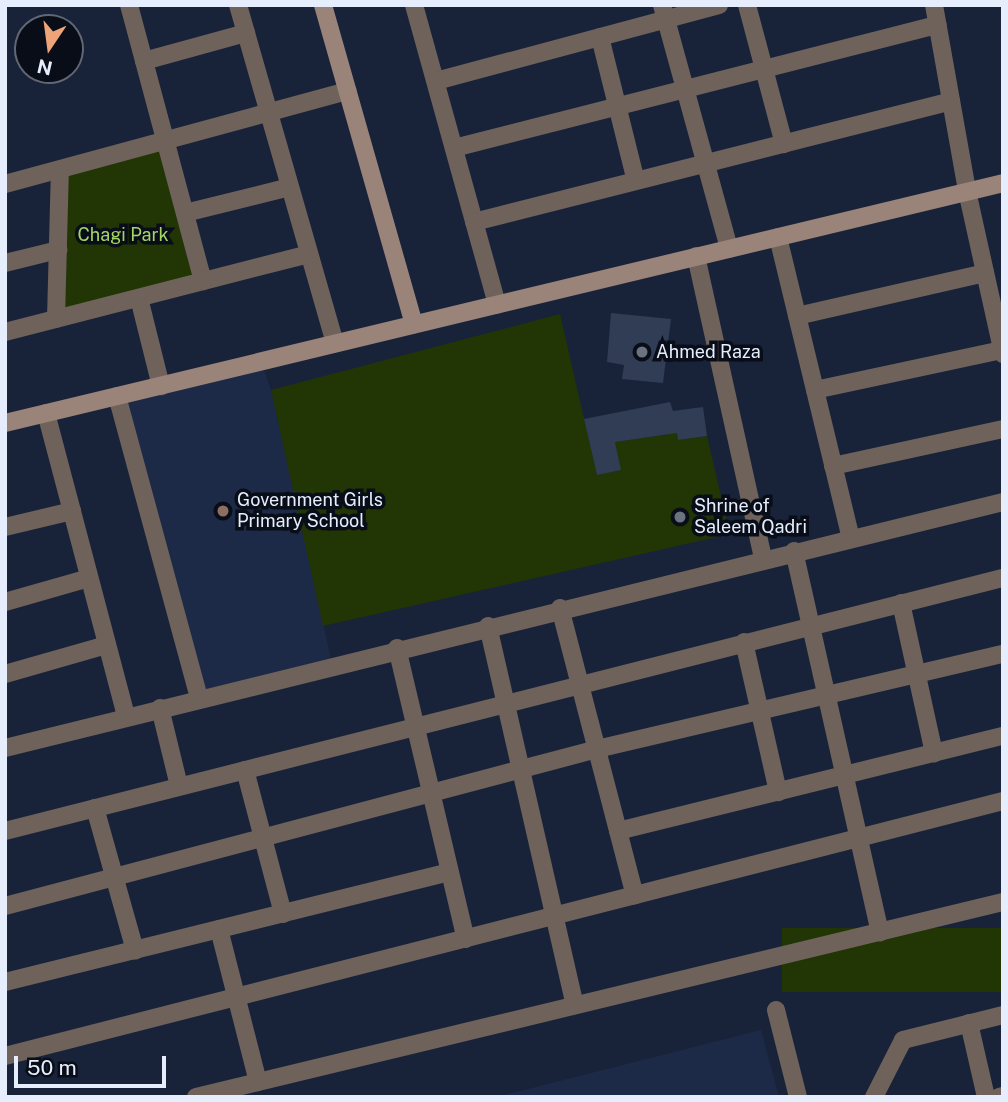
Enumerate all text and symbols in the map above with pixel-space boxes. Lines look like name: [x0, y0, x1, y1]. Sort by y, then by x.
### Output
north arrow: [14, 14, 84, 84]
text: N: [35, 55, 54, 80]
park label: Chagi Park: [77, 224, 169, 246]
place label: Ahmed Raza: [656, 341, 761, 363]
marker: Ahmed Raza: [634, 344, 650, 360]
place label: Government Girls Primary School: [237, 490, 383, 532]
place label: Shrine of Saleem Qadri: [694, 496, 807, 538]
marker: Government Girls Primary School: [215, 503, 231, 519]
marker: Shrine of Saleem Qadri: [672, 509, 688, 525]
scale bar: [18, 1042, 170, 1086]
text: 50 m: [27, 1055, 77, 1080]

